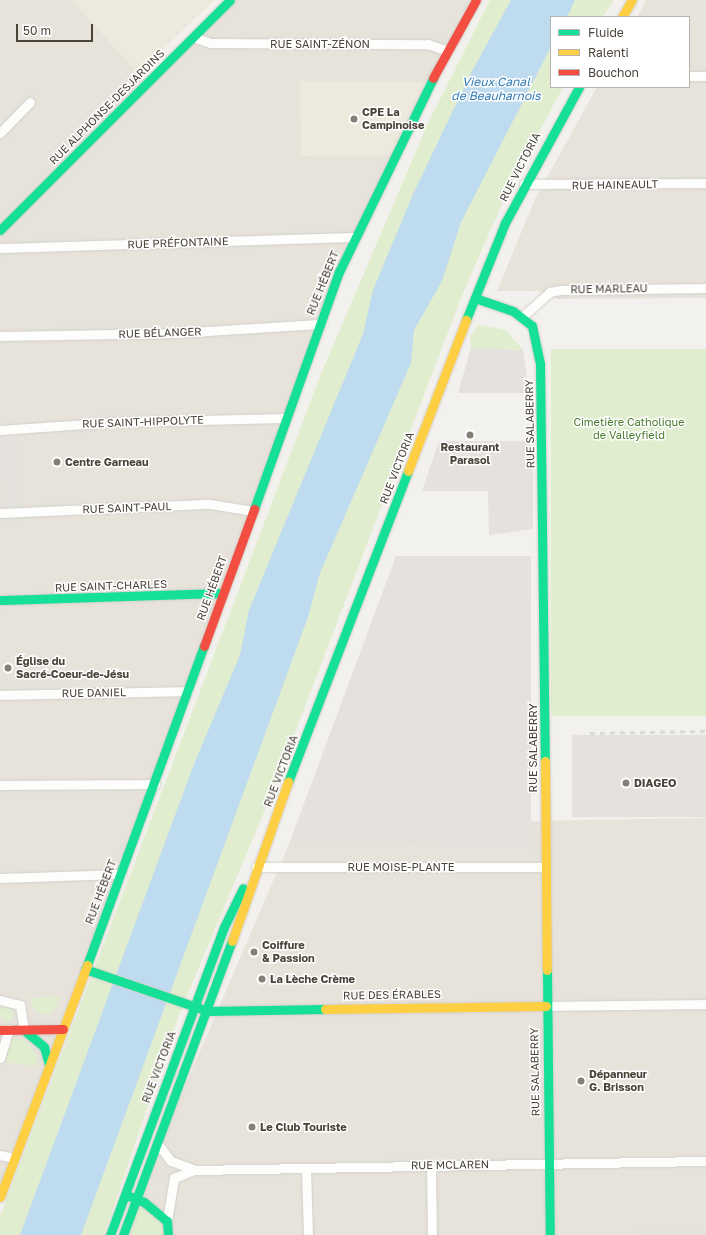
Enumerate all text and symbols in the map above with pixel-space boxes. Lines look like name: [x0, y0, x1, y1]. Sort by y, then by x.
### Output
scale bar: [18, 16, 95, 42]
legend: [550, 16, 690, 88]
text: 50 m: [23, 23, 51, 38]
text: Fluide: [588, 25, 624, 40]
street label: RUE SAINT-ZÉNON: [270, 37, 370, 51]
text: Ralenti: [588, 45, 629, 60]
street label: RUE ALPHONSE-DESJARDINS: [47, 47, 167, 167]
text: Bouchon: [588, 65, 639, 80]
water label: Vieux Canal de Beauharnois: [451, 75, 541, 103]
place label: CPE La Campinoise: [362, 106, 425, 132]
marker: CPE La Campinoise: [349, 114, 359, 124]
street label: RUE VICTORIA: [497, 130, 543, 204]
street label: RUE HAINEAULT: [572, 178, 658, 192]
street label: RUE PRÉFONTAINE: [127, 235, 229, 251]
street label: RUE HÉBERT: [304, 249, 342, 317]
street label: RUE MARLEAU: [570, 282, 648, 296]
street label: RUE BÉLANGER: [118, 325, 202, 341]
street label: RUE SALABERRY: [523, 379, 537, 469]
street label: RUE SAINT-HIPPOLYTE: [82, 413, 204, 431]
park label: Cimetière Catholique de Valleyfield: [573, 416, 685, 442]
street label: RUE VICTORIA: [377, 430, 417, 506]
marker: Restaurant Parasol: [465, 430, 475, 440]
place label: Restaurant Parasol: [441, 441, 499, 467]
place label: Centre Garneau: [65, 455, 149, 469]
marker: Centre Garneau: [52, 457, 62, 467]
street label: RUE SAINT-PAUL: [82, 500, 172, 516]
street label: RUE HÉBERT: [194, 554, 230, 622]
street label: RUE SAINT-CHARLES: [55, 577, 167, 595]
place label: Église du Sacré-Coeur-de-Jésu: [16, 655, 129, 681]
marker: Église du Sacré-Coeur-de-Jésu: [3, 663, 13, 673]
street label: RUE DANIEL: [62, 686, 126, 700]
street label: RUE SALABERRY: [526, 704, 540, 792]
street label: RUE VICTORIA: [261, 733, 301, 809]
place label: DIAGEO: [634, 776, 677, 790]
marker: DIAGEO: [621, 778, 631, 788]
street label: RUE HÉBERT: [83, 858, 119, 926]
street label: RUE MOISE-PLANTE: [348, 860, 454, 874]
place label: Coiffure & Passion: [262, 939, 315, 965]
marker: Coiffure & Passion: [249, 947, 259, 957]
place label: La Lèche Crème: [270, 972, 355, 986]
marker: La Lèche Crème: [257, 974, 267, 984]
street label: RUE DES ÉRABLES: [343, 988, 441, 1002]
street label: RUE SALABERRY: [528, 1027, 542, 1117]
street label: RUE VICTORIA: [139, 1029, 179, 1105]
place label: Dépanneur G. Brisson: [589, 1068, 647, 1094]
marker: Dépanneur G. Brisson: [576, 1076, 586, 1086]
place label: Le Club Touriste: [260, 1120, 347, 1134]
marker: Le Club Touriste: [247, 1122, 257, 1132]
street label: RUE MCLAREN: [411, 1158, 489, 1172]

